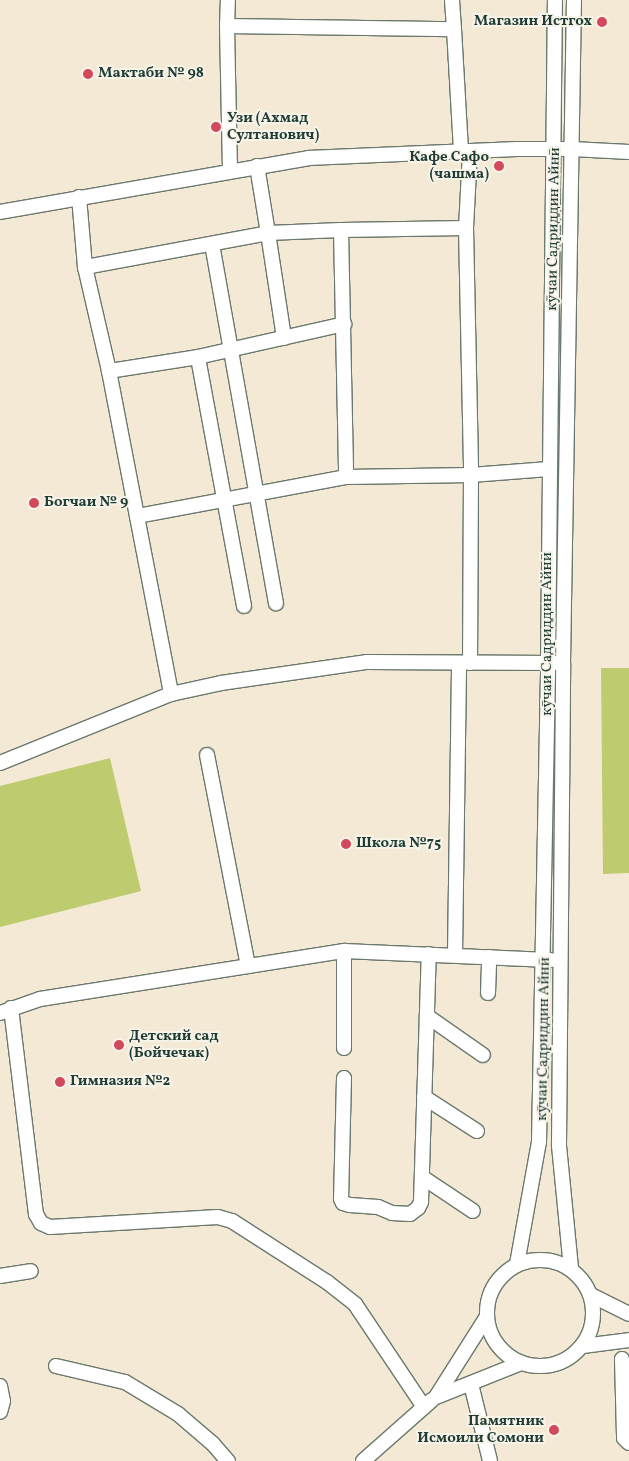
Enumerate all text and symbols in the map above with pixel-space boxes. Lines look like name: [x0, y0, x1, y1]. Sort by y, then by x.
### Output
place label: Магазин Истгох: [474, 13, 592, 31]
marker: Магазин Истгох: [596, 16, 608, 28]
place label: Мактаби № 98: [98, 65, 204, 83]
marker: Мактаби № 98: [82, 68, 94, 80]
place label: Узи (Ахмад Султанович): [227, 109, 319, 144]
marker: Узи (Ахмад Султанович): [209, 120, 223, 134]
street label: кӯчаи Садриддин Айнӣ: [544, 147, 564, 311]
place label: Кафе Сафо (чашма): [409, 148, 489, 183]
marker: Кафе Сафо (чашма): [493, 160, 505, 172]
place label: Богчаи № 9: [44, 494, 128, 512]
marker: Богчаи № 9: [28, 497, 40, 509]
street label: кӯчаи Садриддин Айнӣ: [539, 552, 557, 716]
place label: Школа №75: [356, 835, 441, 853]
marker: Школа №75: [340, 838, 352, 850]
street label: кӯчаи Садриддин Айнӣ: [534, 957, 554, 1121]
place label: Детский сад (Бойчечак): [129, 1027, 219, 1062]
marker: Детский сад (Бойчечак): [113, 1039, 125, 1051]
place label: Гимназия №2: [70, 1073, 170, 1091]
marker: Гимназия №2: [54, 1076, 66, 1088]
place label: Памятник Исмоили Сомони: [417, 1412, 544, 1447]
marker: Памятник Исмоили Сомони: [548, 1424, 560, 1436]

